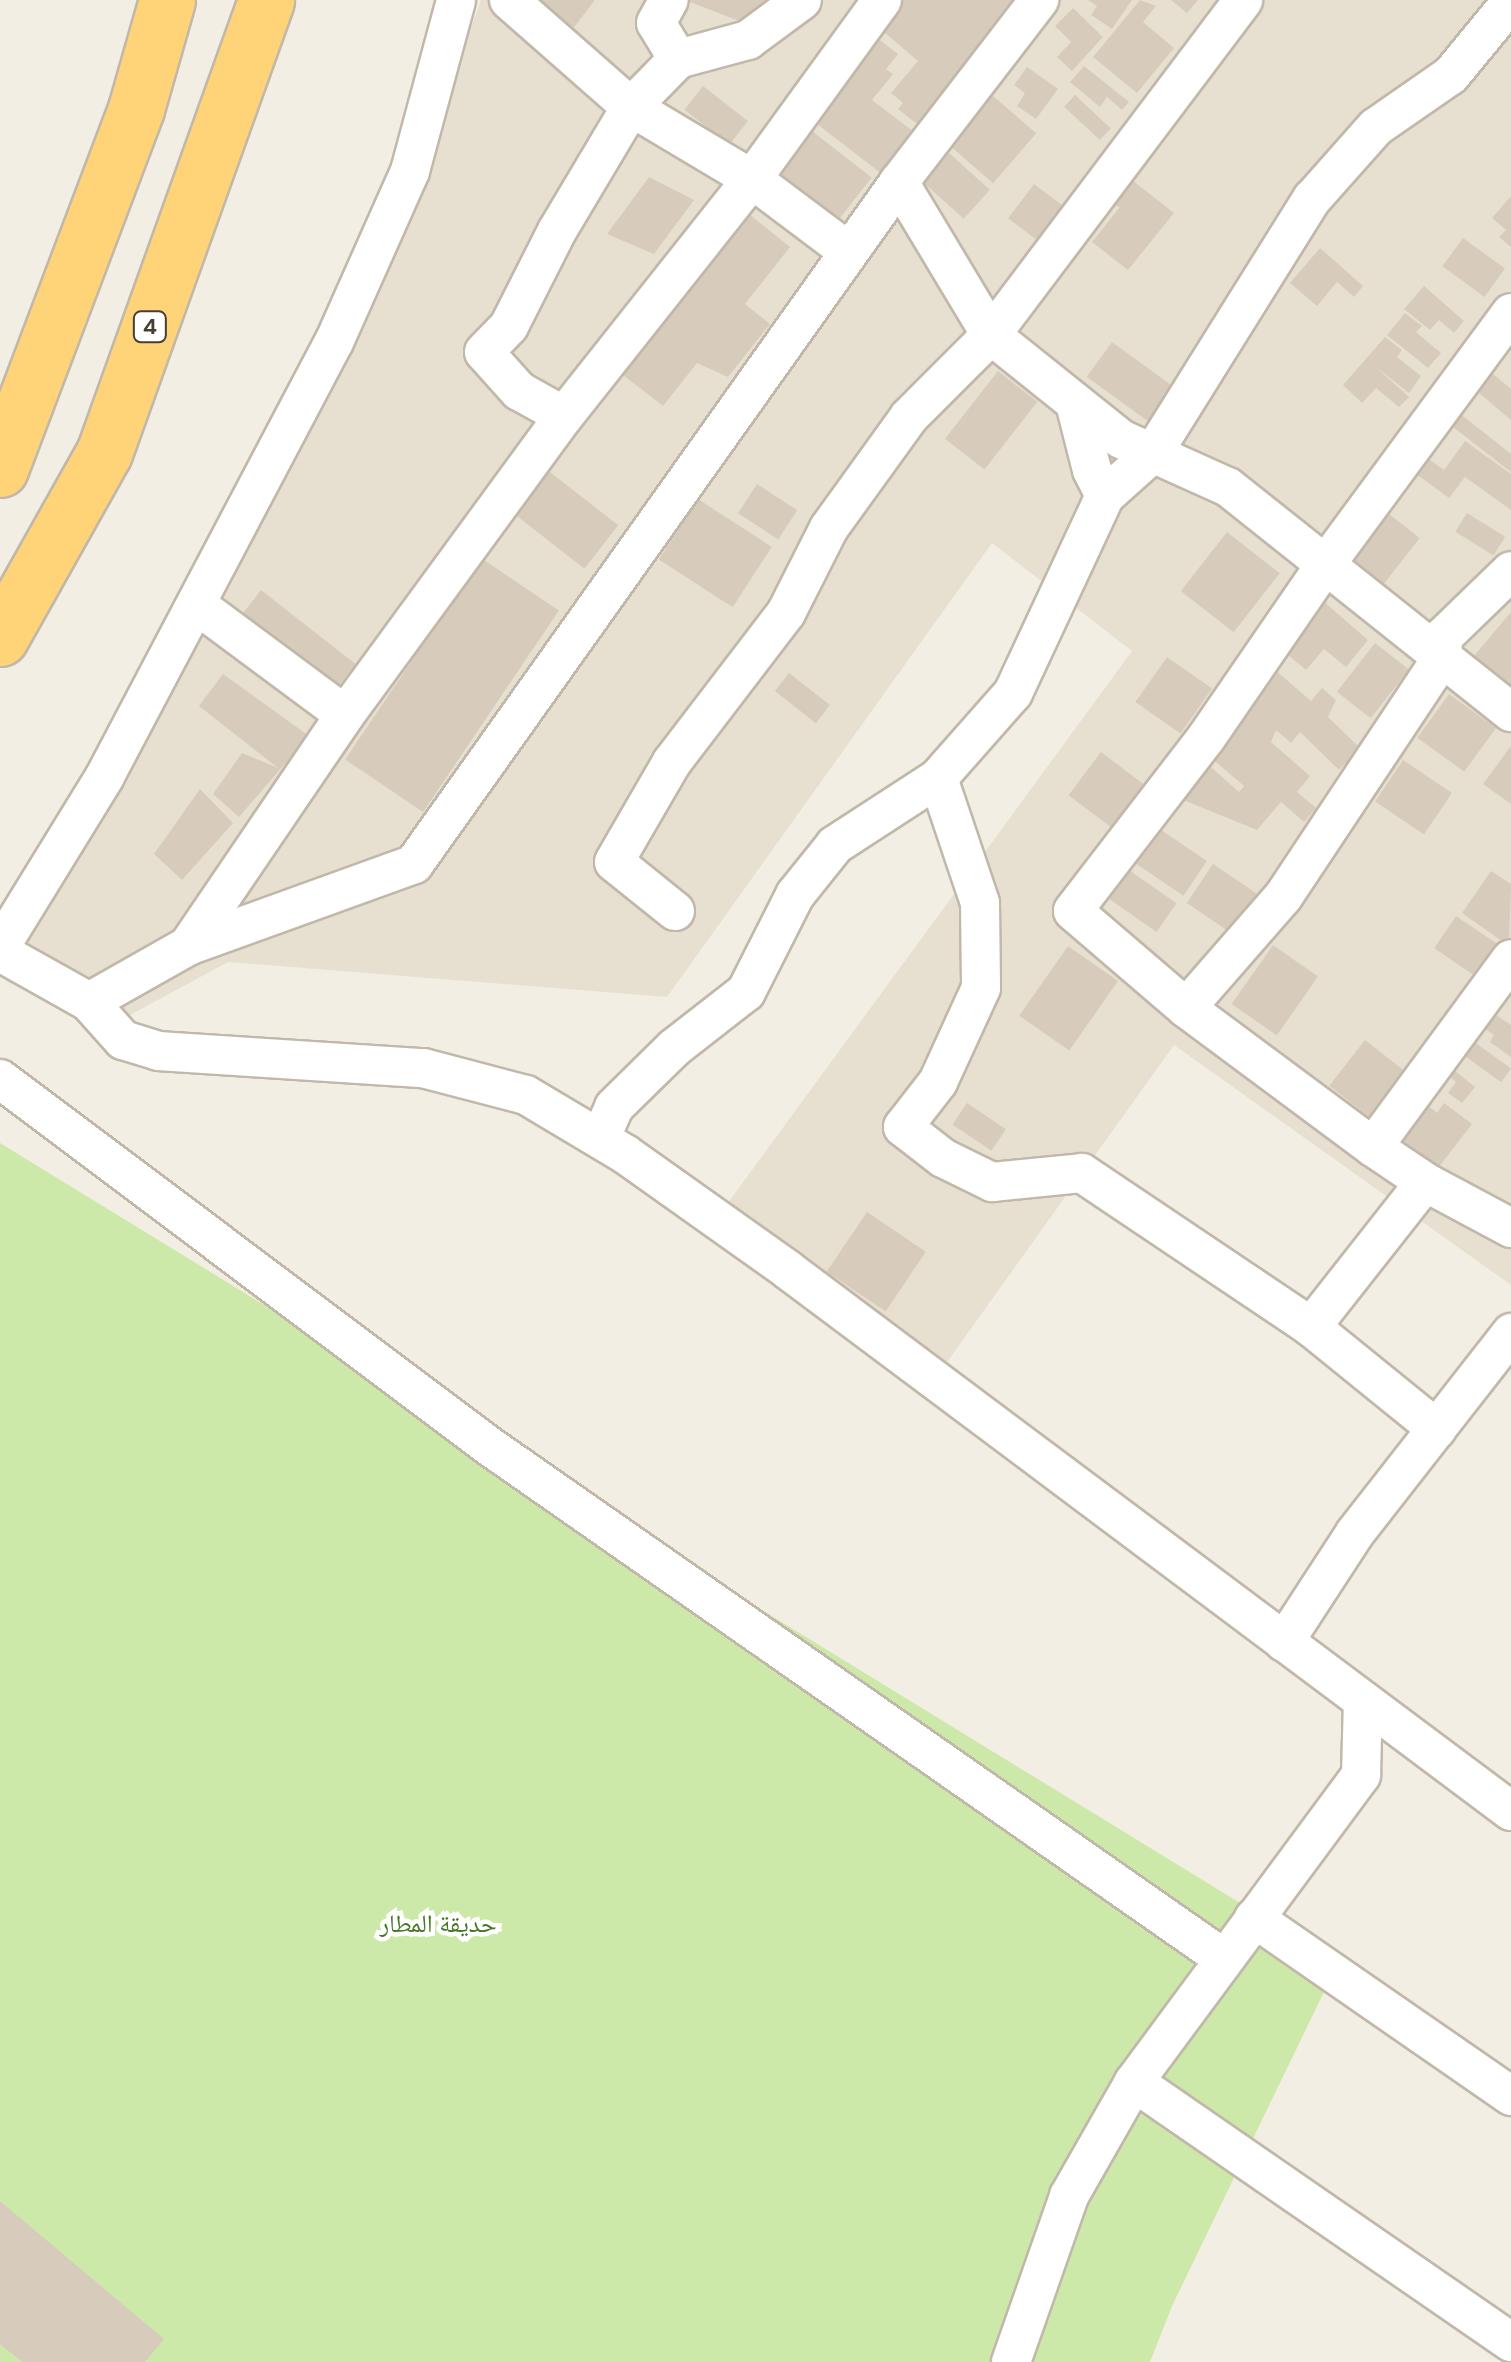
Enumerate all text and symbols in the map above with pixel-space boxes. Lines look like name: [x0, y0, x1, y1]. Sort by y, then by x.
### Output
road number: 4: [132, 310, 168, 344]
park label: حديقة المطار: [379, 1909, 497, 1939]

